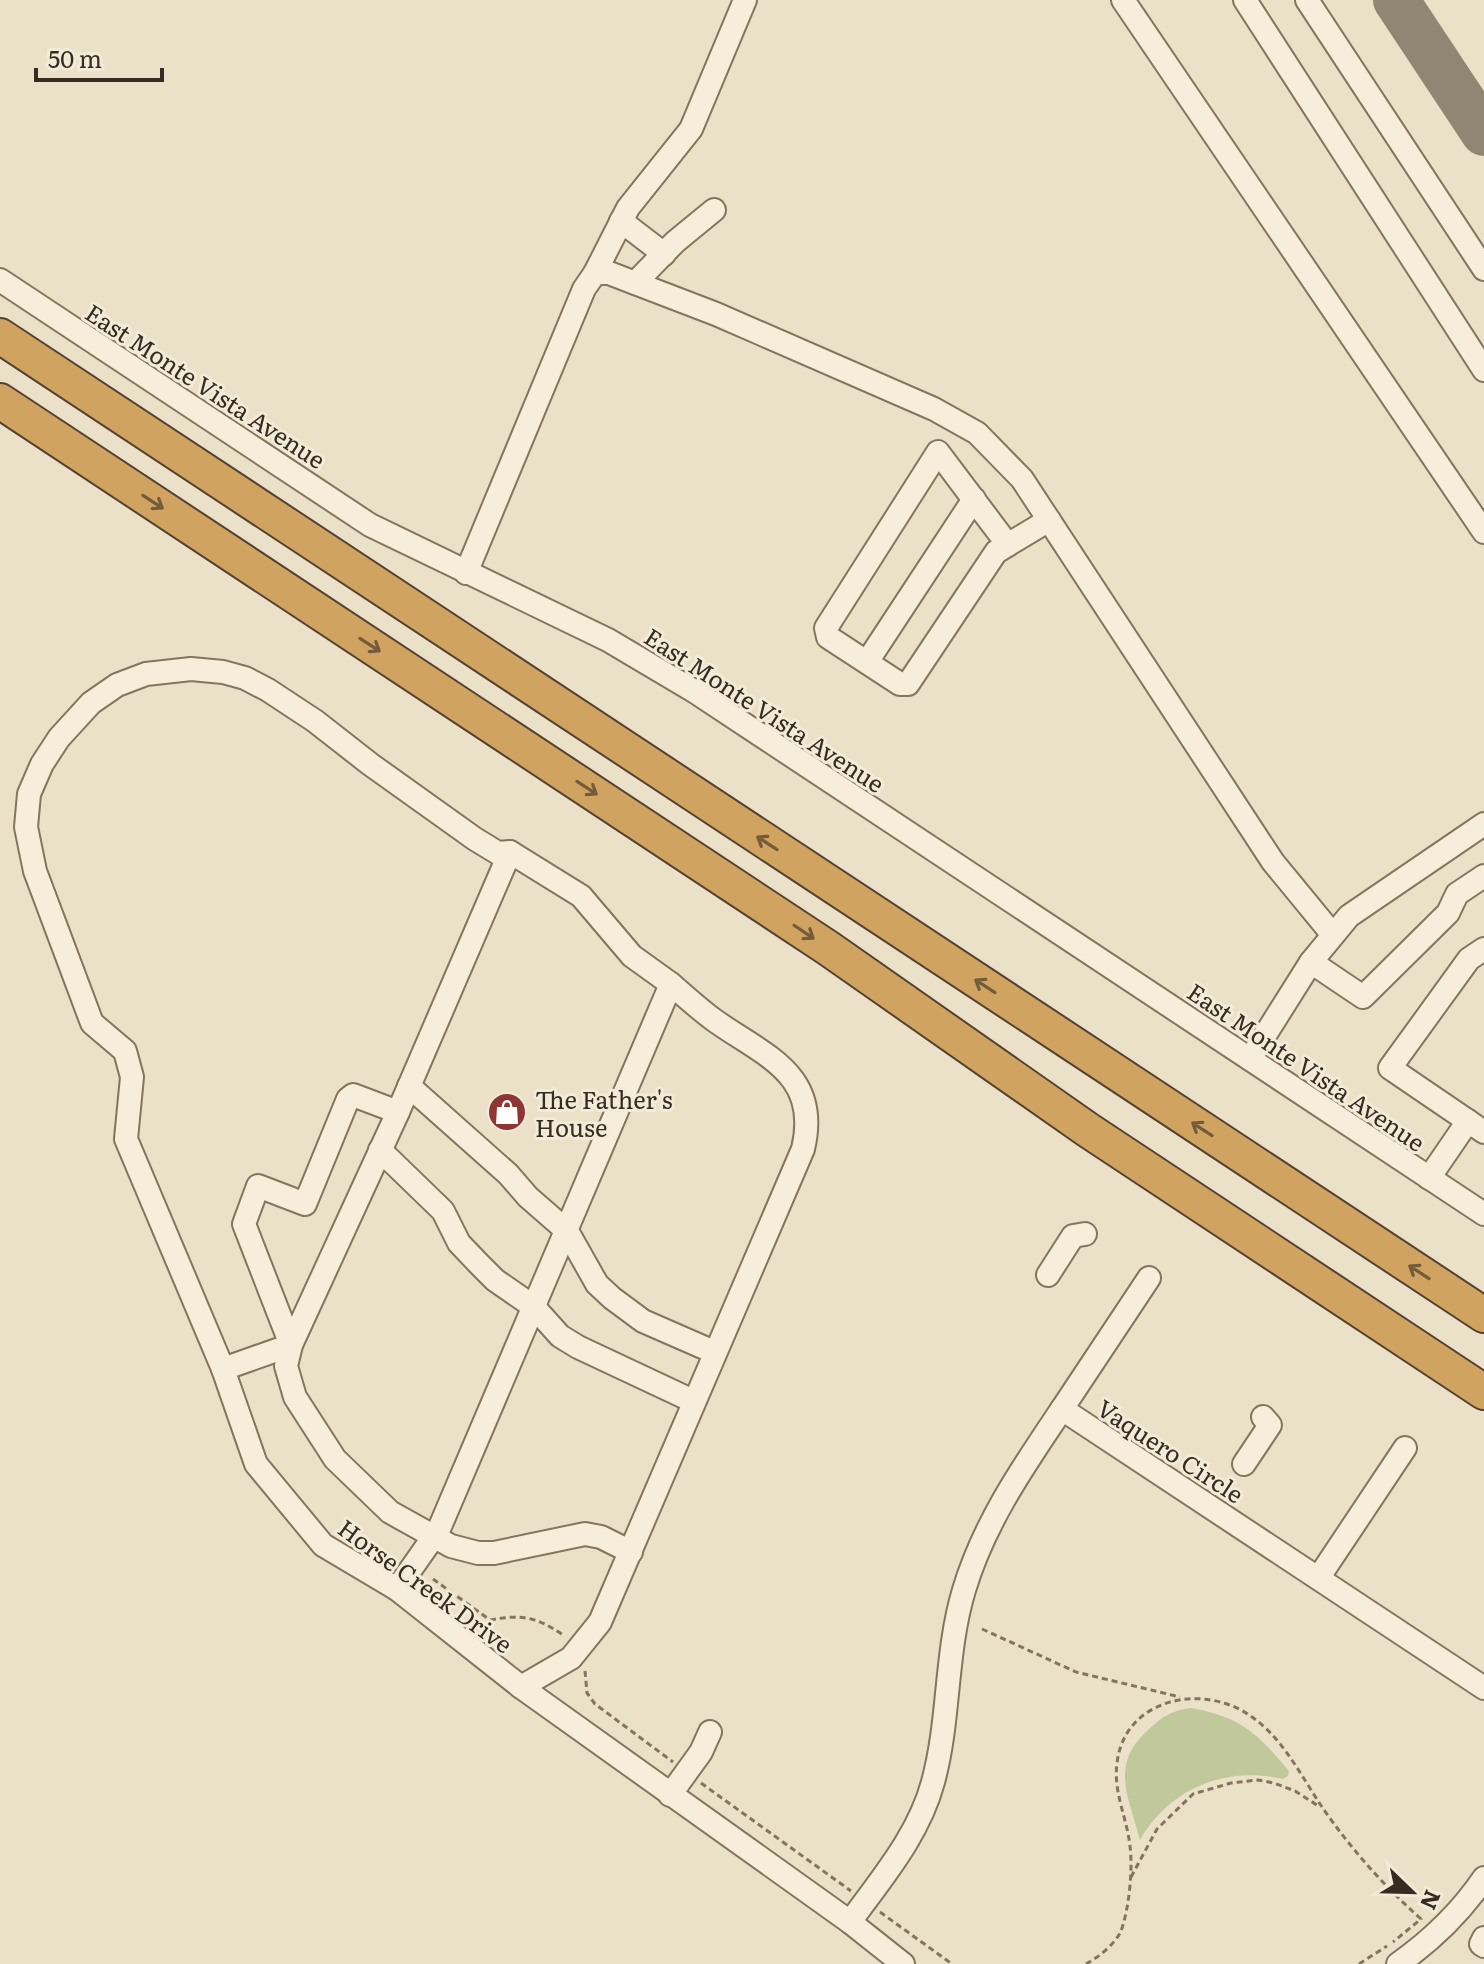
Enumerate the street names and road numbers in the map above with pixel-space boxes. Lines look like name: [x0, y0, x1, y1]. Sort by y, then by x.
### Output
street label: East Monte Vista Avenue: [79, 294, 333, 476]
street label: East Monte Vista Avenue: [638, 618, 892, 800]
street label: East Monte Vista Avenue: [1181, 973, 1433, 1159]
street label: Vaquero Circle: [1091, 1389, 1251, 1511]
street label: Horse Creek Drive: [332, 1510, 520, 1660]

